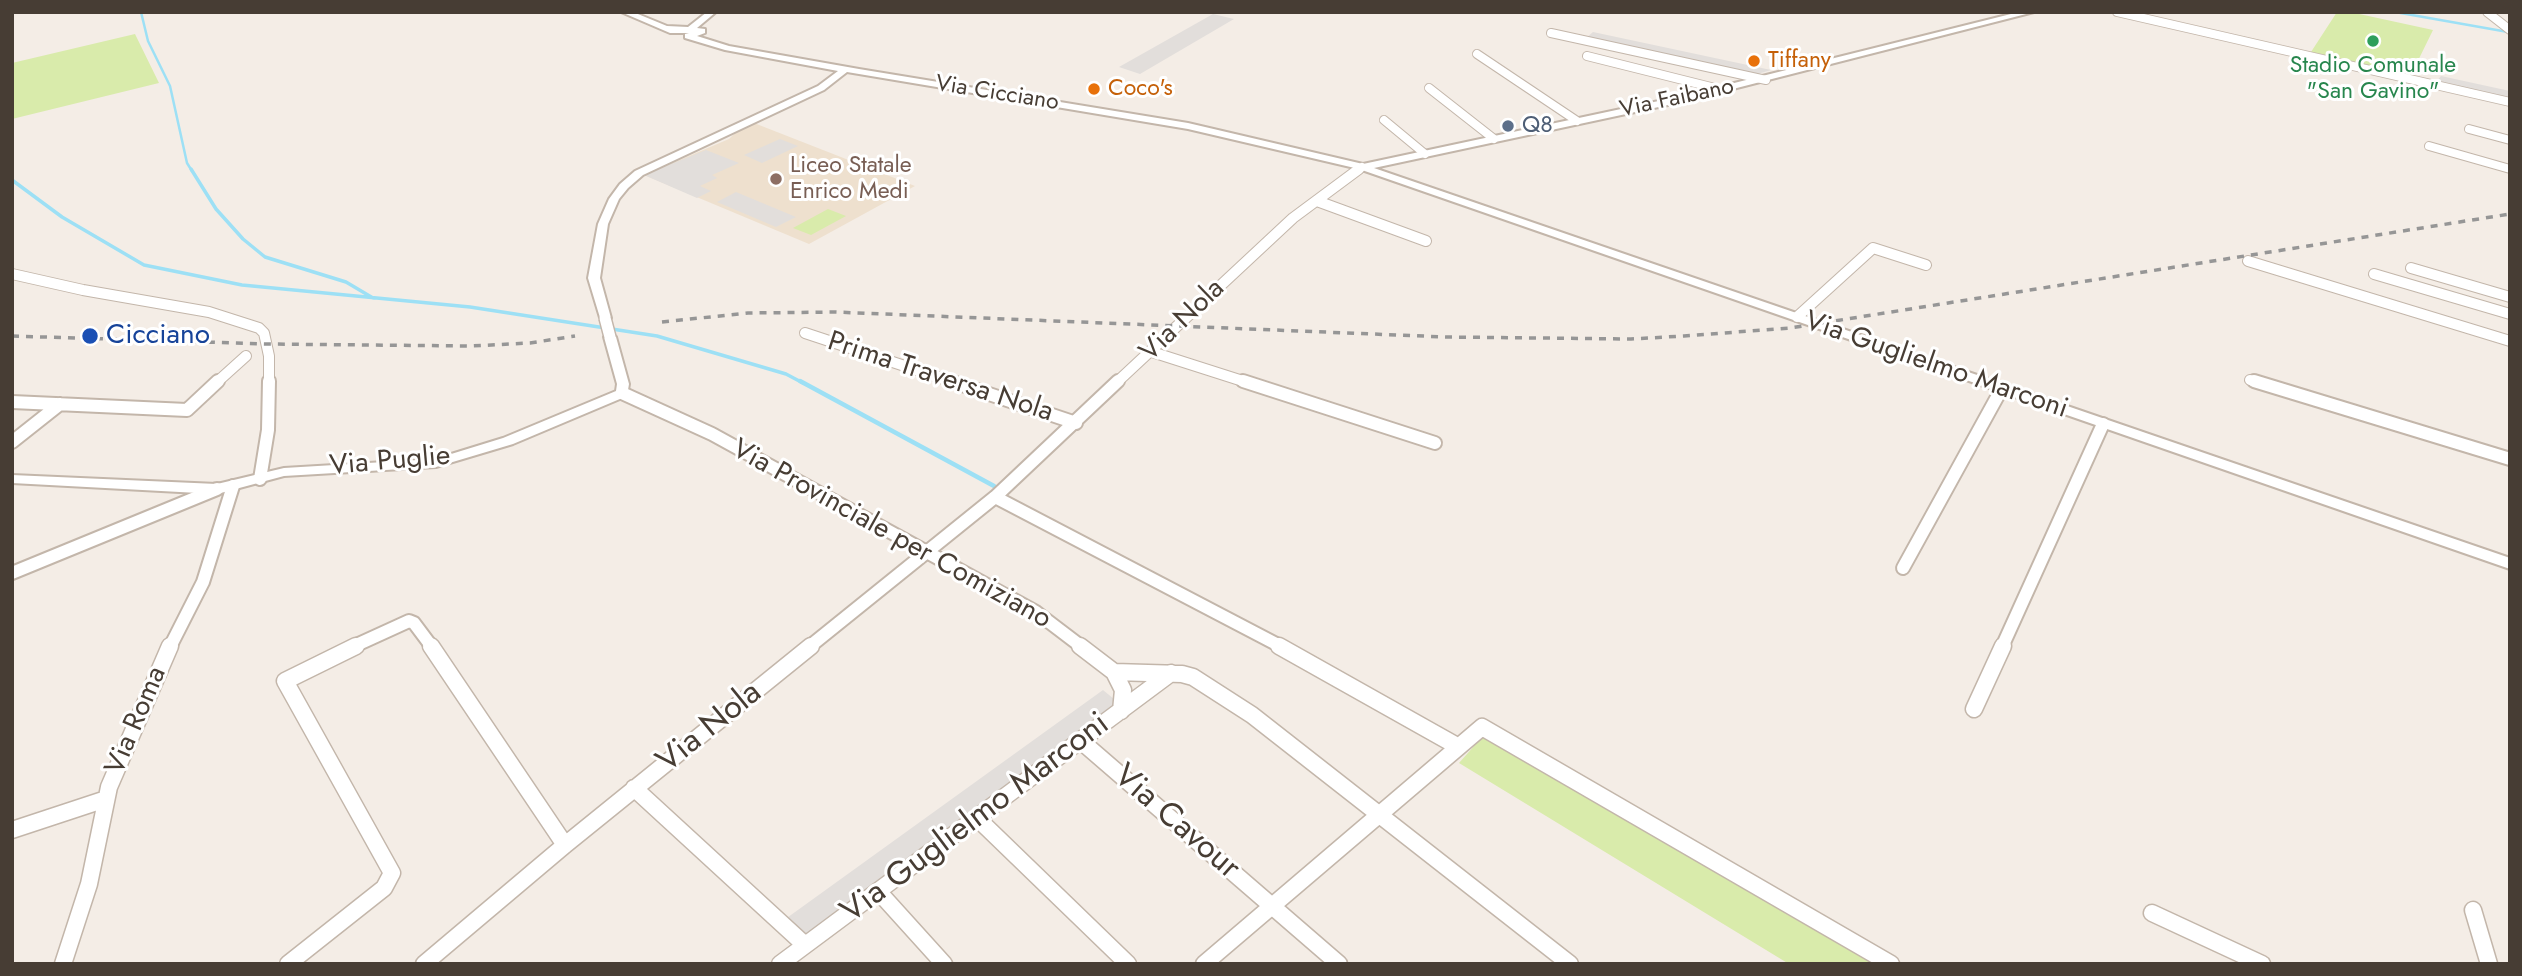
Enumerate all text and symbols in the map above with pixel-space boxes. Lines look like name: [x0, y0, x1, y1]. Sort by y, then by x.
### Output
marker: Stadio Comunale "San Gavino": [2365, 33, 2381, 49]
place label: Tiffany: [1768, 47, 1831, 75]
place label: Stadio Comunale "San Gavino": [2290, 52, 2456, 106]
marker: Tiffany: [1746, 53, 1762, 69]
street label: Via Cicciano: [933, 71, 1061, 117]
street label: Via Faibano: [1618, 73, 1736, 125]
place label: Coco's: [1108, 75, 1173, 103]
marker: Coco's: [1086, 81, 1102, 97]
place label: Q8: [1522, 112, 1553, 140]
marker: Q8: [1500, 118, 1516, 134]
place label: Liceo Statale Enrico Medi: [790, 152, 912, 206]
marker: Liceo Statale Enrico Medi: [768, 171, 784, 187]
street label: Via Nola: [1134, 273, 1232, 369]
street label: Via Guglielmo Marconi: [1800, 305, 2072, 427]
place label: Cicciano: [106, 319, 210, 353]
marker: Cicciano: [80, 326, 100, 346]
street label: Prima Traversa Nola: [823, 326, 1057, 430]
street label: Via Provinciale per Comiziano: [726, 433, 1056, 637]
street label: Via Puglie: [328, 440, 452, 484]
street label: Via Roma: [99, 662, 175, 780]
street label: Via Nola: [650, 674, 770, 782]
street label: Via Guglielmo Marconi: [834, 705, 1118, 933]
street label: Via Cavour: [1104, 757, 1248, 889]

